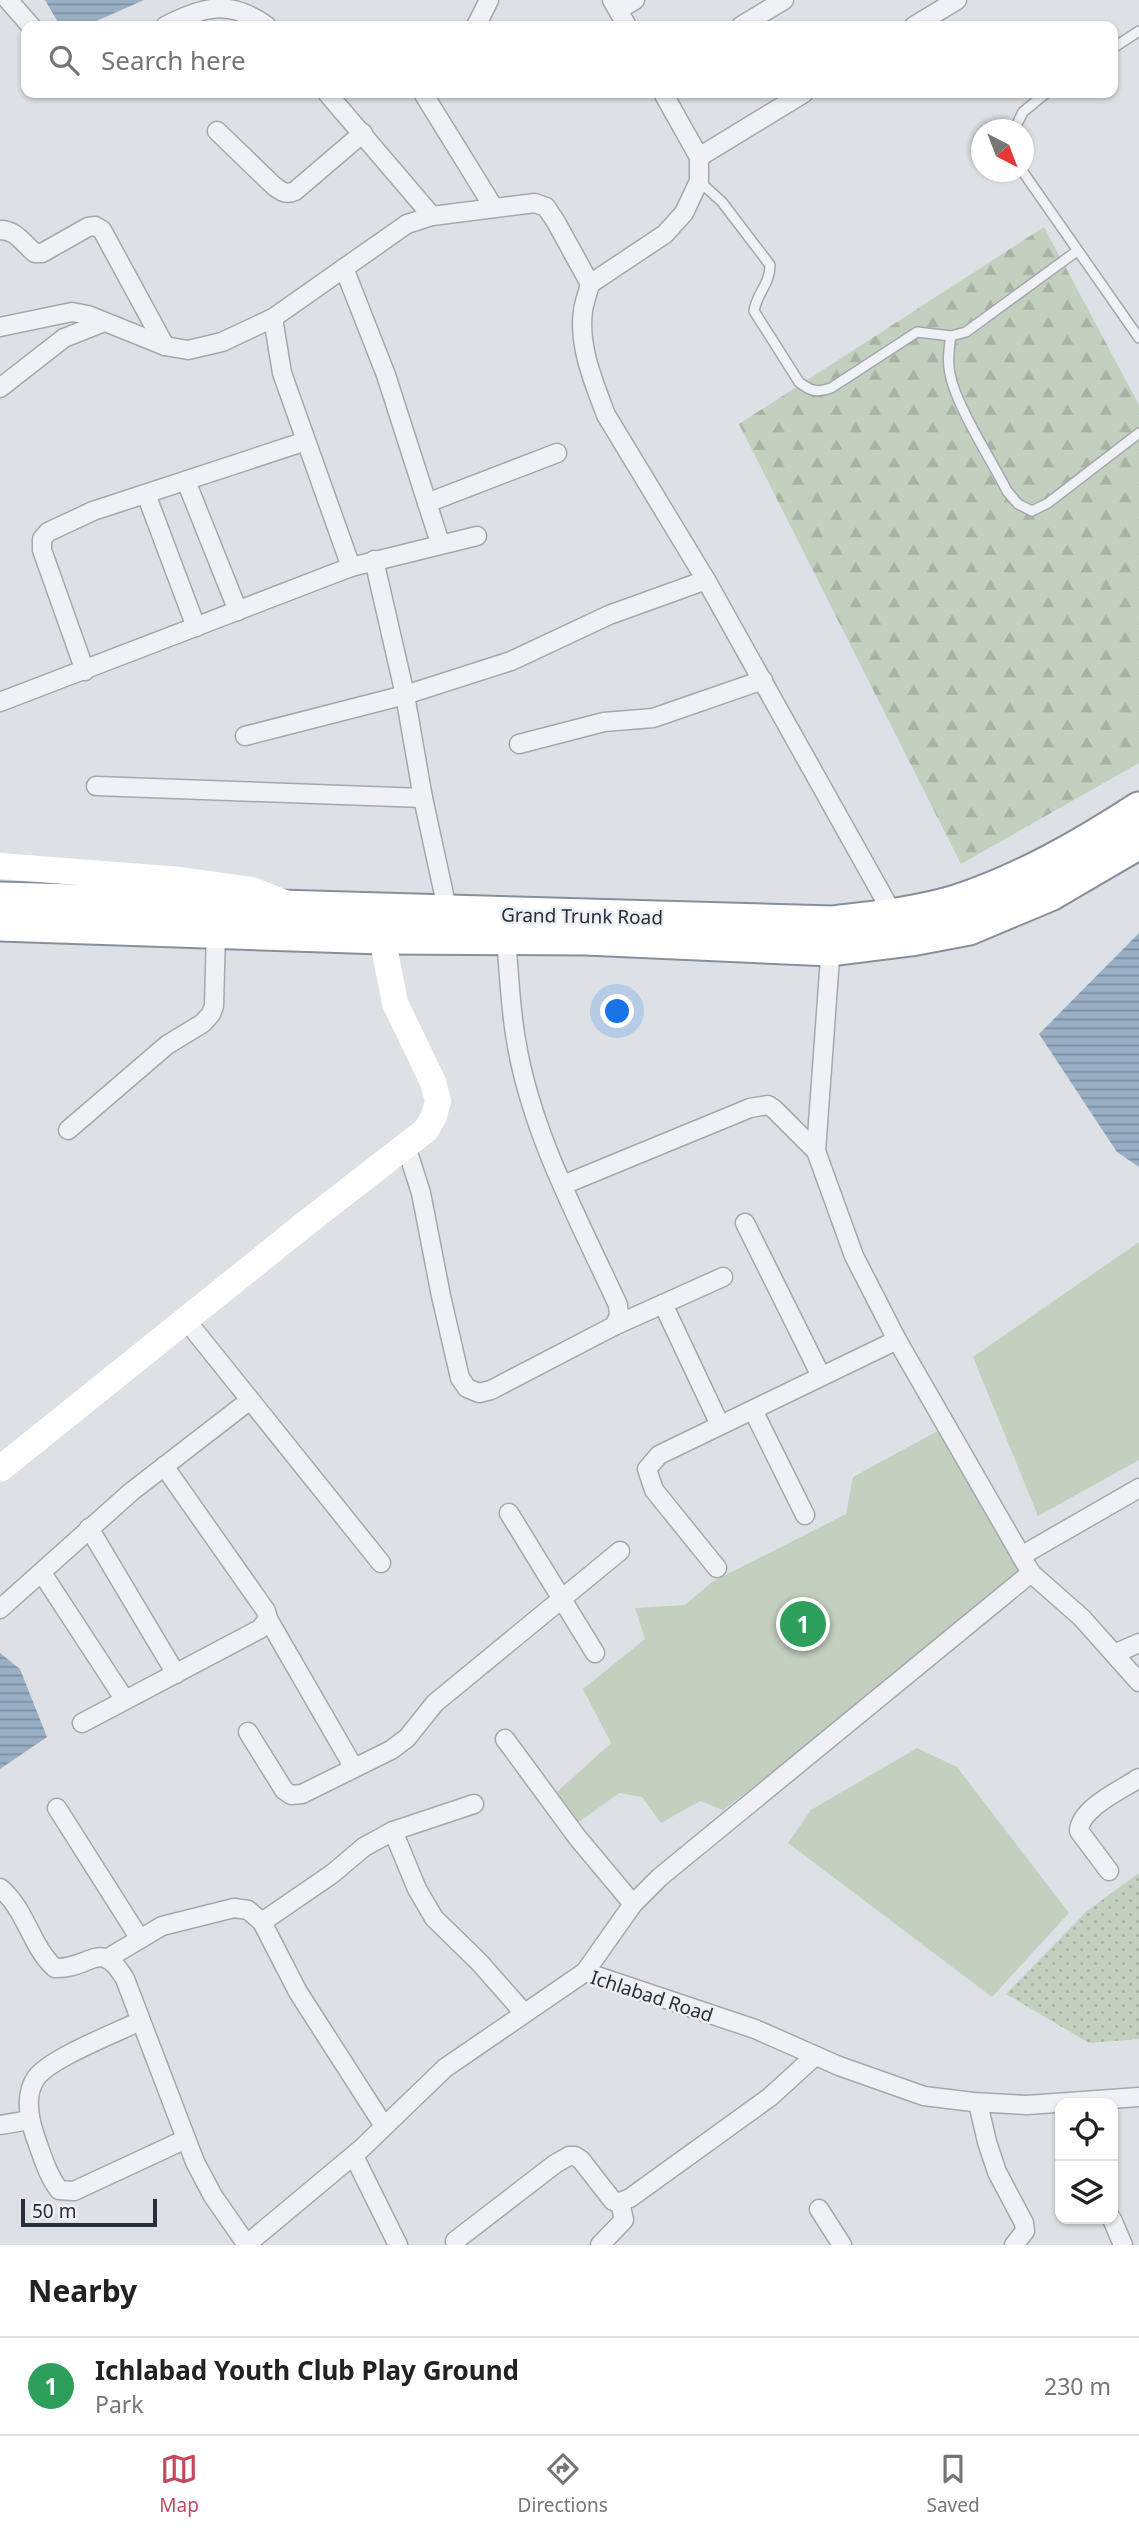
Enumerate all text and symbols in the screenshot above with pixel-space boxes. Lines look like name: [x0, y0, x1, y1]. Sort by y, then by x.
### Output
search box: [21, 21, 1118, 98]
icon: search: [45, 41, 83, 79]
text: Search here: [101, 42, 246, 78]
north arrow: [971, 119, 1034, 182]
street label: Grand Trunk Road: [501, 902, 663, 930]
your location: [600, 994, 634, 1028]
pin: 1: [780, 1598, 826, 1650]
street label: Ichlabad Road: [587, 1964, 717, 2028]
map controls: [1055, 2098, 1118, 2224]
button: locate: [1055, 2098, 1118, 2161]
button: layers: [1055, 2161, 1118, 2224]
scale bar: [21, 2196, 158, 2228]
text: 50 m: [32, 2198, 76, 2224]
text: Nearby: [28, 2270, 137, 2311]
text: Ichlabad Youth Club Play Ground: [95, 2352, 519, 2388]
text: 1: [44, 2370, 58, 2402]
text: 230 m: [1044, 2370, 1111, 2402]
text: Park: [95, 2388, 144, 2420]
tab: Map: [159, 2450, 199, 2518]
tab: Directions: [518, 2450, 608, 2518]
tab: Saved: [926, 2450, 980, 2518]

